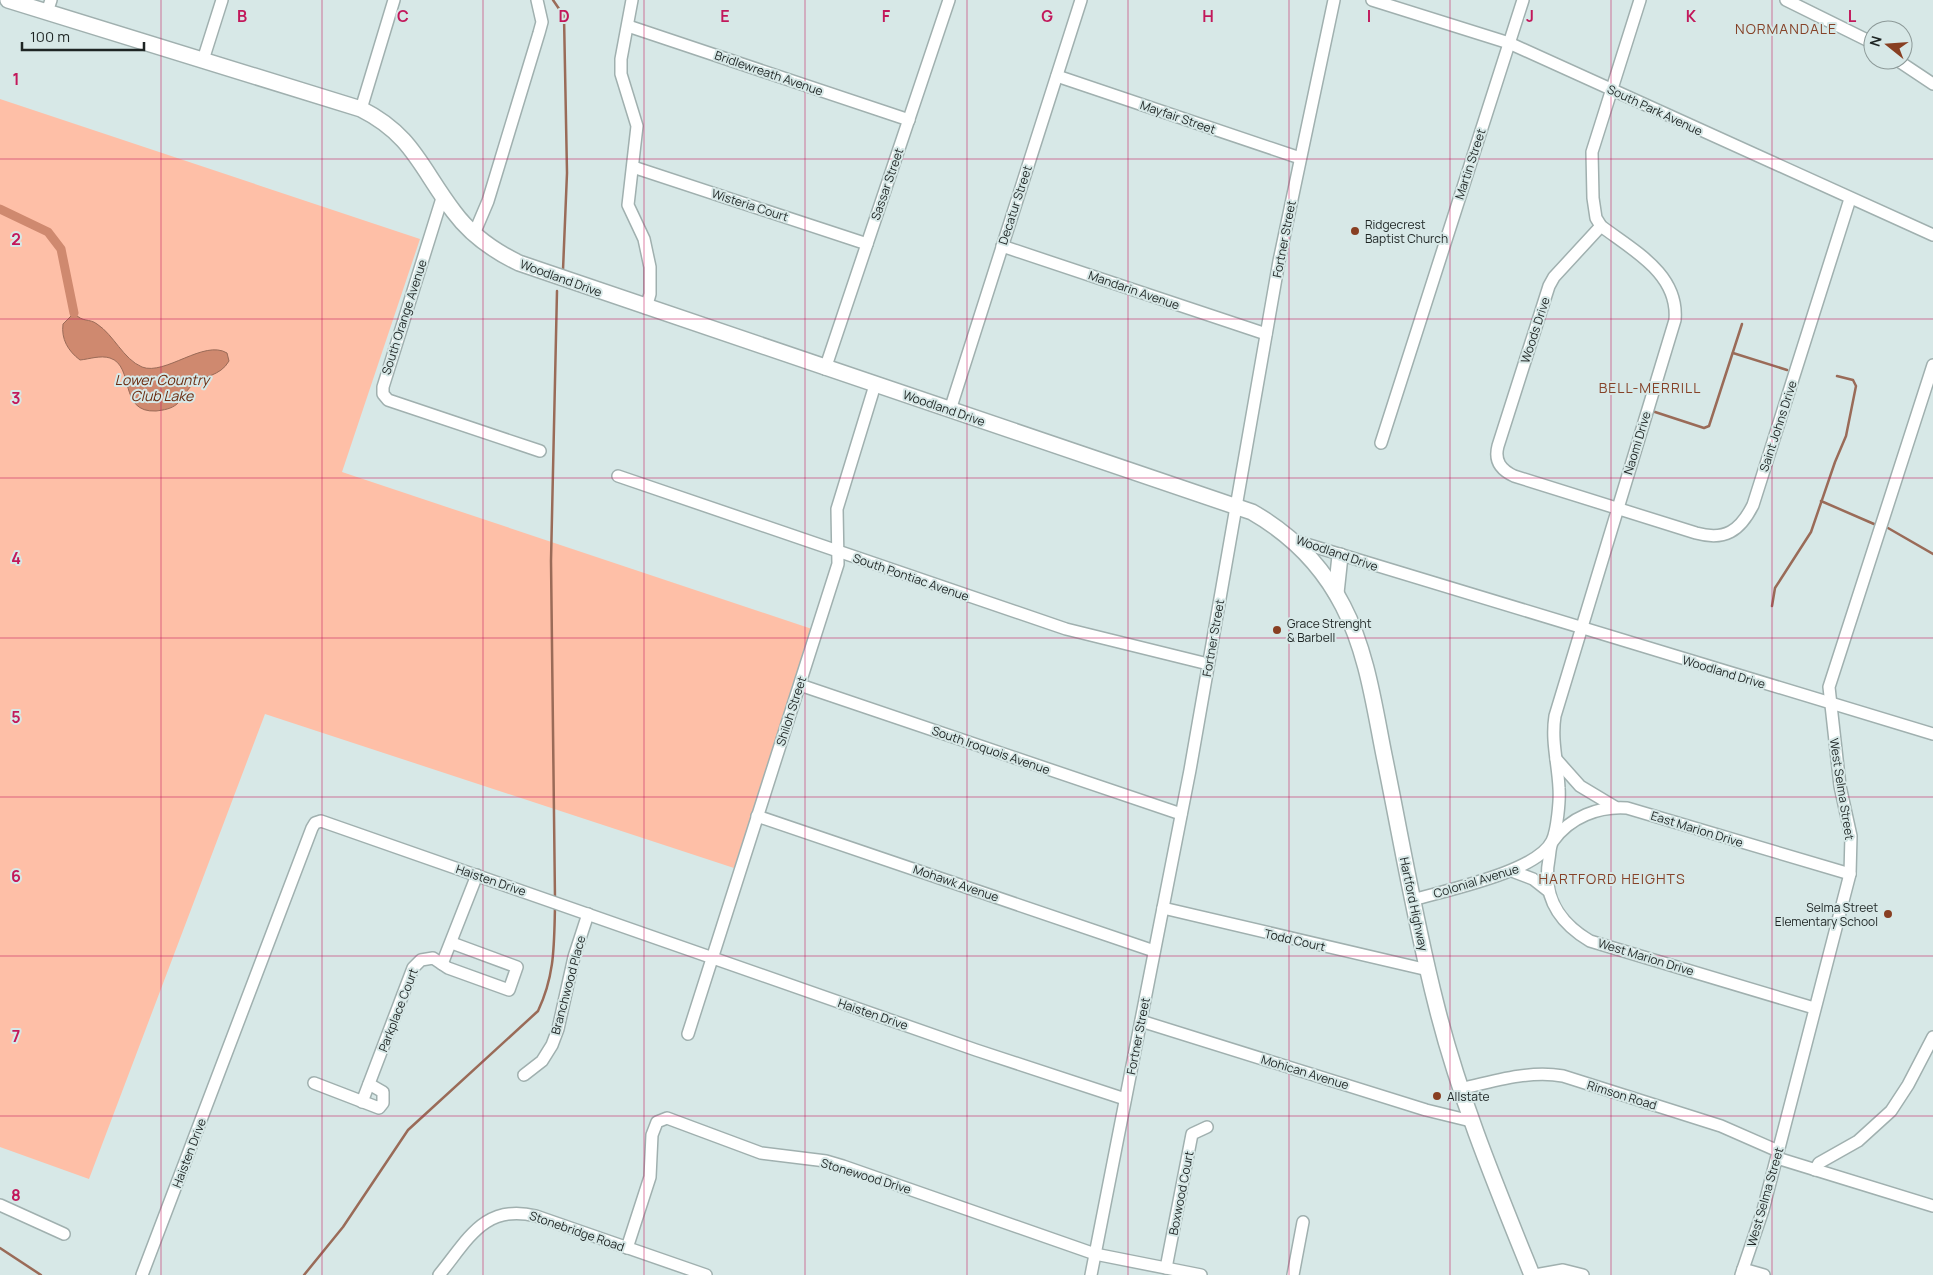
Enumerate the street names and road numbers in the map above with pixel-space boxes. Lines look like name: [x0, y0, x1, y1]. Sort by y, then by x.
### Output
street label: Bridlewreath Avenue: [713, 46, 825, 100]
street label: South Park Avenue: [1605, 80, 1705, 140]
street label: Mayfair Street: [1138, 96, 1218, 138]
street label: Martin Street: [1451, 126, 1489, 202]
street label: Sassar Street: [867, 145, 907, 222]
street label: Decatur Street: [994, 163, 1036, 247]
street label: Wisteria Court: [709, 185, 791, 225]
street label: Fortner Street: [1268, 199, 1300, 279]
street label: Woodland Drive: [518, 255, 604, 301]
street label: South Orange Avenue: [377, 257, 431, 377]
street label: Mandarin Avenue: [1086, 266, 1182, 314]
street label: Woods Drive: [1516, 295, 1554, 365]
street label: Saint Johns Drive: [1755, 378, 1801, 474]
street label: Woodland Drive: [901, 386, 987, 430]
street label: Naomi Drive: [1619, 409, 1655, 477]
street label: Woodland Drive: [1294, 531, 1380, 575]
street label: South Pontiac Avenue: [851, 549, 971, 605]
street label: Fortner Street: [1198, 598, 1228, 678]
street label: Woodland Drive: [1680, 651, 1768, 693]
street label: Shiloh Street: [772, 674, 810, 748]
street label: South Iroquois Avenue: [930, 722, 1052, 778]
street label: West Selma Street: [1826, 737, 1858, 841]
street label: East Marion Drive: [1649, 807, 1745, 851]
street label: Hartford Highway: [1396, 855, 1432, 953]
street label: Haisten Drive: [454, 860, 528, 900]
street label: Mohawk Avenue: [911, 860, 1001, 906]
street label: Colonial Avenue: [1431, 860, 1521, 902]
street label: Todd Court: [1263, 925, 1327, 955]
street label: Branchwood Place: [547, 934, 589, 1036]
street label: West Marion Drive: [1596, 934, 1696, 980]
street label: Parkplace Court: [374, 966, 422, 1054]
street label: Haisten Drive: [836, 994, 910, 1034]
street label: Fortner Street: [1122, 996, 1154, 1076]
street label: Mohican Avenue: [1259, 1051, 1351, 1093]
street label: Rimson Road: [1585, 1076, 1659, 1114]
street label: Haisten Drive: [168, 1116, 210, 1190]
street label: West Selma Street: [1743, 1145, 1787, 1249]
street label: Boxwood Court: [1165, 1149, 1198, 1236]
street label: Stonewood Drive: [819, 1154, 913, 1198]
street label: Stonebridge Road: [527, 1207, 627, 1255]

